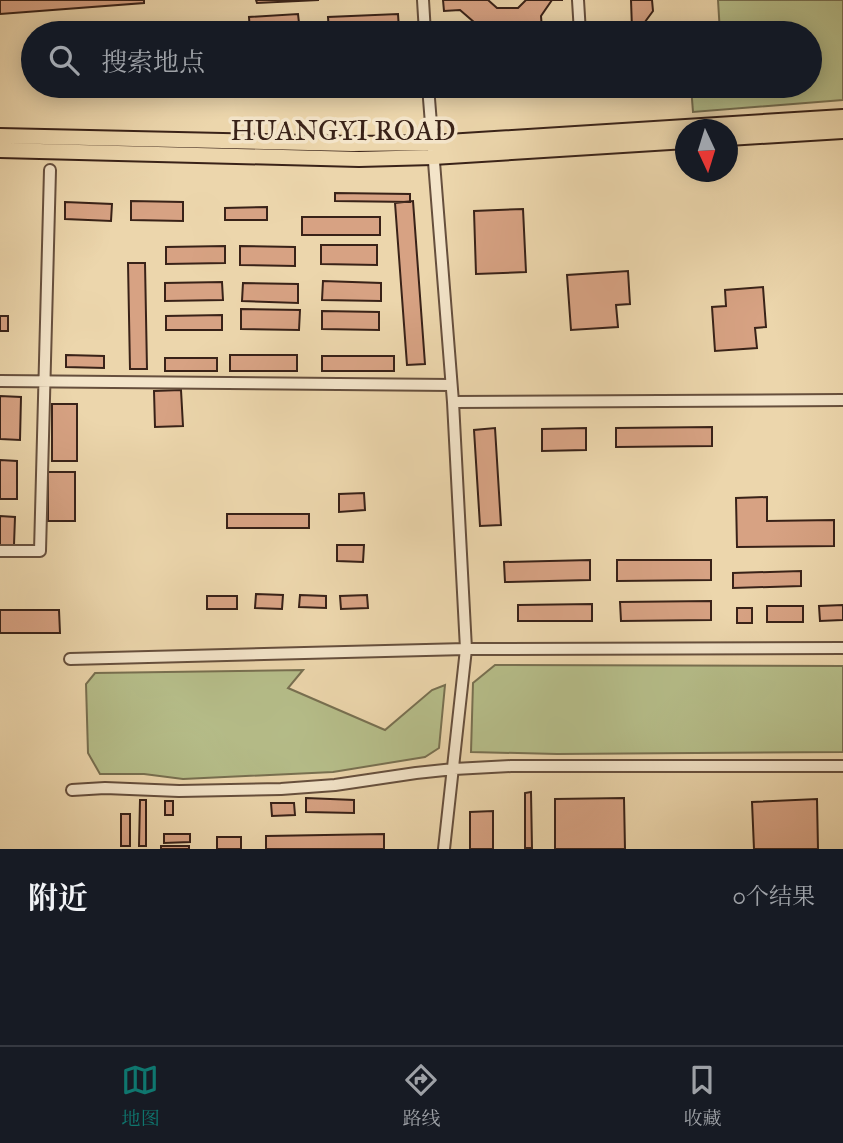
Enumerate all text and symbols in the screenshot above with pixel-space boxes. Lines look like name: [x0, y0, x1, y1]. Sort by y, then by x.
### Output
search box: [21, 21, 822, 98]
icon: search: [45, 41, 83, 79]
text: 搜索地点: [101, 46, 205, 78]
street label: HUANGYI ROAD: [230, 113, 456, 148]
north arrow: [675, 119, 738, 182]
text: 附近: [28, 880, 88, 916]
text: 0个结果: [733, 882, 815, 910]
tab: 地图: [121, 1061, 160, 1130]
tab: 路线: [402, 1061, 441, 1130]
tab: 收藏: [683, 1061, 722, 1130]

